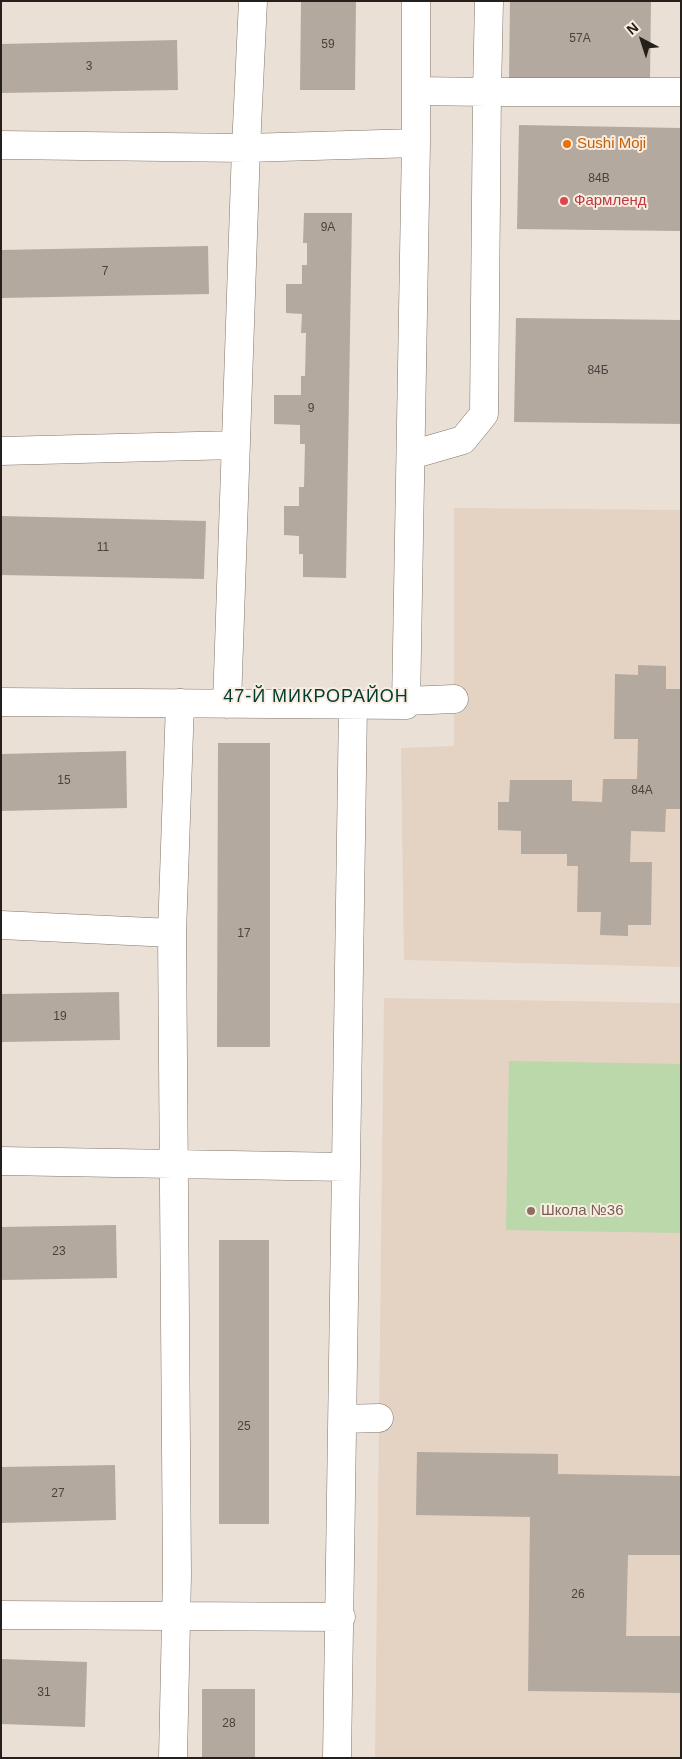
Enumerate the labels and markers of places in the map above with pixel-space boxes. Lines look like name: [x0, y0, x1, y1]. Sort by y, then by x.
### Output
place label: Sushi Moji: [577, 135, 646, 153]
marker: Sushi Moji: [561, 138, 573, 150]
place label: Фармленд: [574, 192, 647, 210]
marker: Фармленд: [558, 195, 570, 207]
place label: Школа №36: [541, 1202, 624, 1220]
marker: Школа №36: [525, 1205, 537, 1217]

